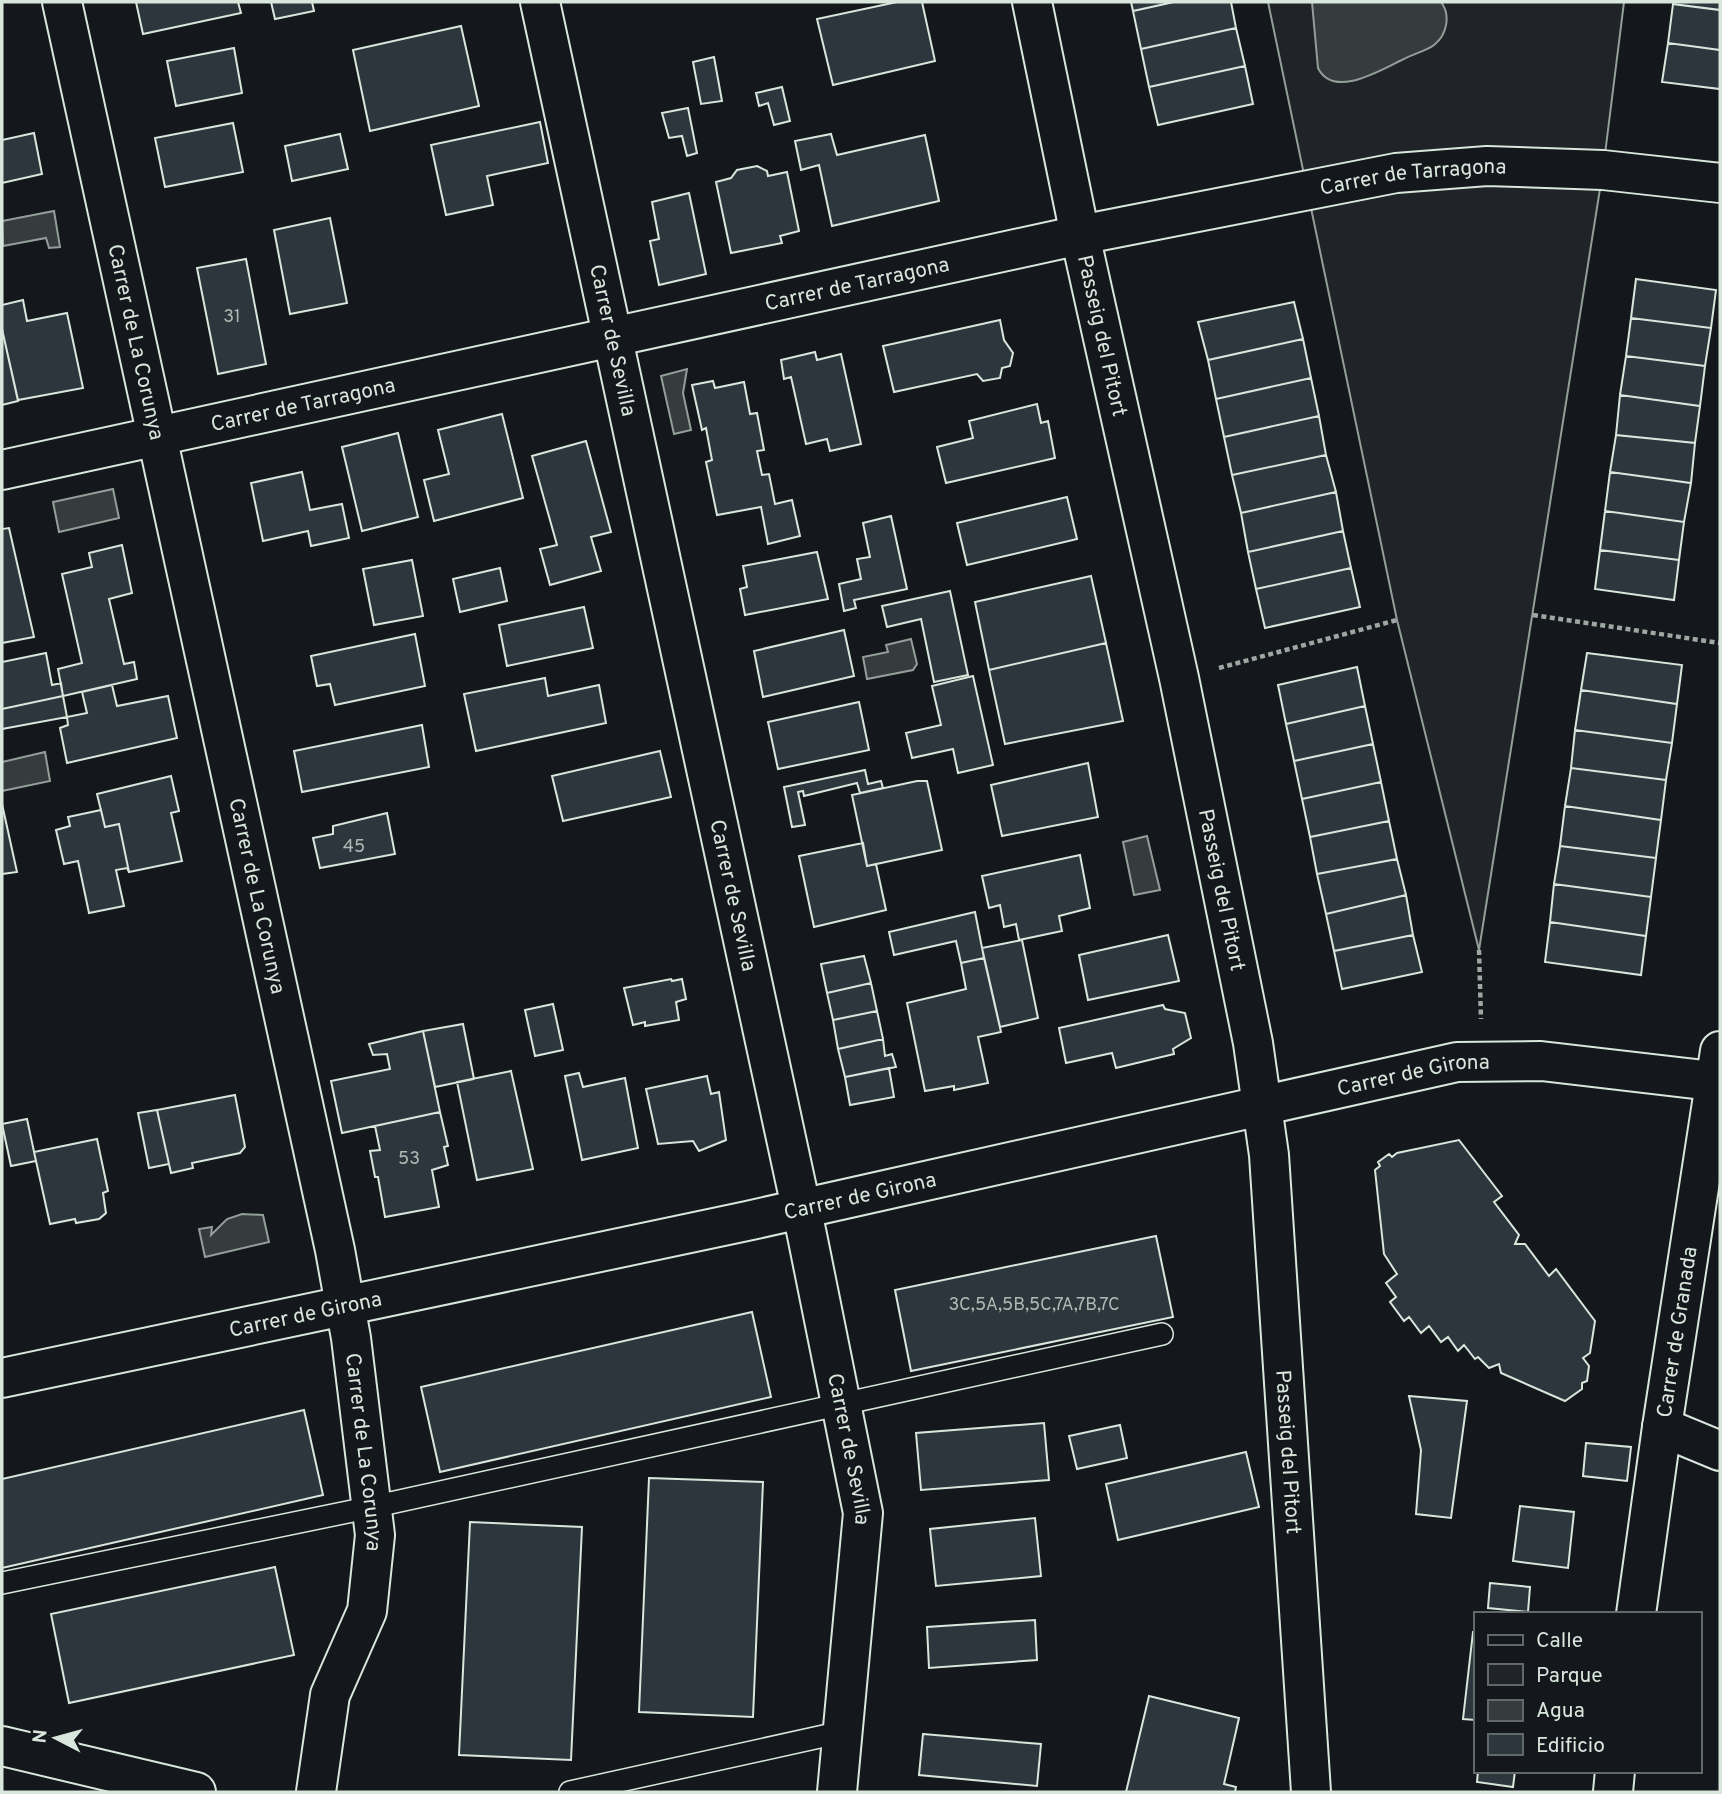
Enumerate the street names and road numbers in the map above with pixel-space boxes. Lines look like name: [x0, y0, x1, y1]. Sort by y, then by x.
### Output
street label: Carrer de Tarragona: [1318, 154, 1507, 203]
street label: Carrer de La Corunya: [100, 242, 169, 443]
street label: Carrer de Tarragona: [762, 252, 952, 318]
street label: Passeig del Pitort: [1070, 253, 1132, 419]
street label: Carrer de Sevilla: [582, 262, 641, 419]
street label: Carrer de Tarragona: [208, 373, 398, 439]
street label: Carrer de La Corunya: [222, 796, 291, 997]
street label: Passeig del Pitort: [1191, 807, 1250, 974]
street label: Carrer de Sevilla: [702, 817, 762, 974]
street label: Carrer de Girona: [1335, 1050, 1490, 1103]
street label: Carrer de Girona: [781, 1167, 939, 1227]
street label: Carrer de Granada: [1652, 1245, 1705, 1420]
street label: Carrer de Girona: [227, 1286, 384, 1345]
street label: Carrer de La Corunya: [338, 1352, 387, 1553]
street label: Passeig del Pitort: [1268, 1369, 1306, 1535]
street label: Carrer de Sevilla: [820, 1371, 875, 1526]

